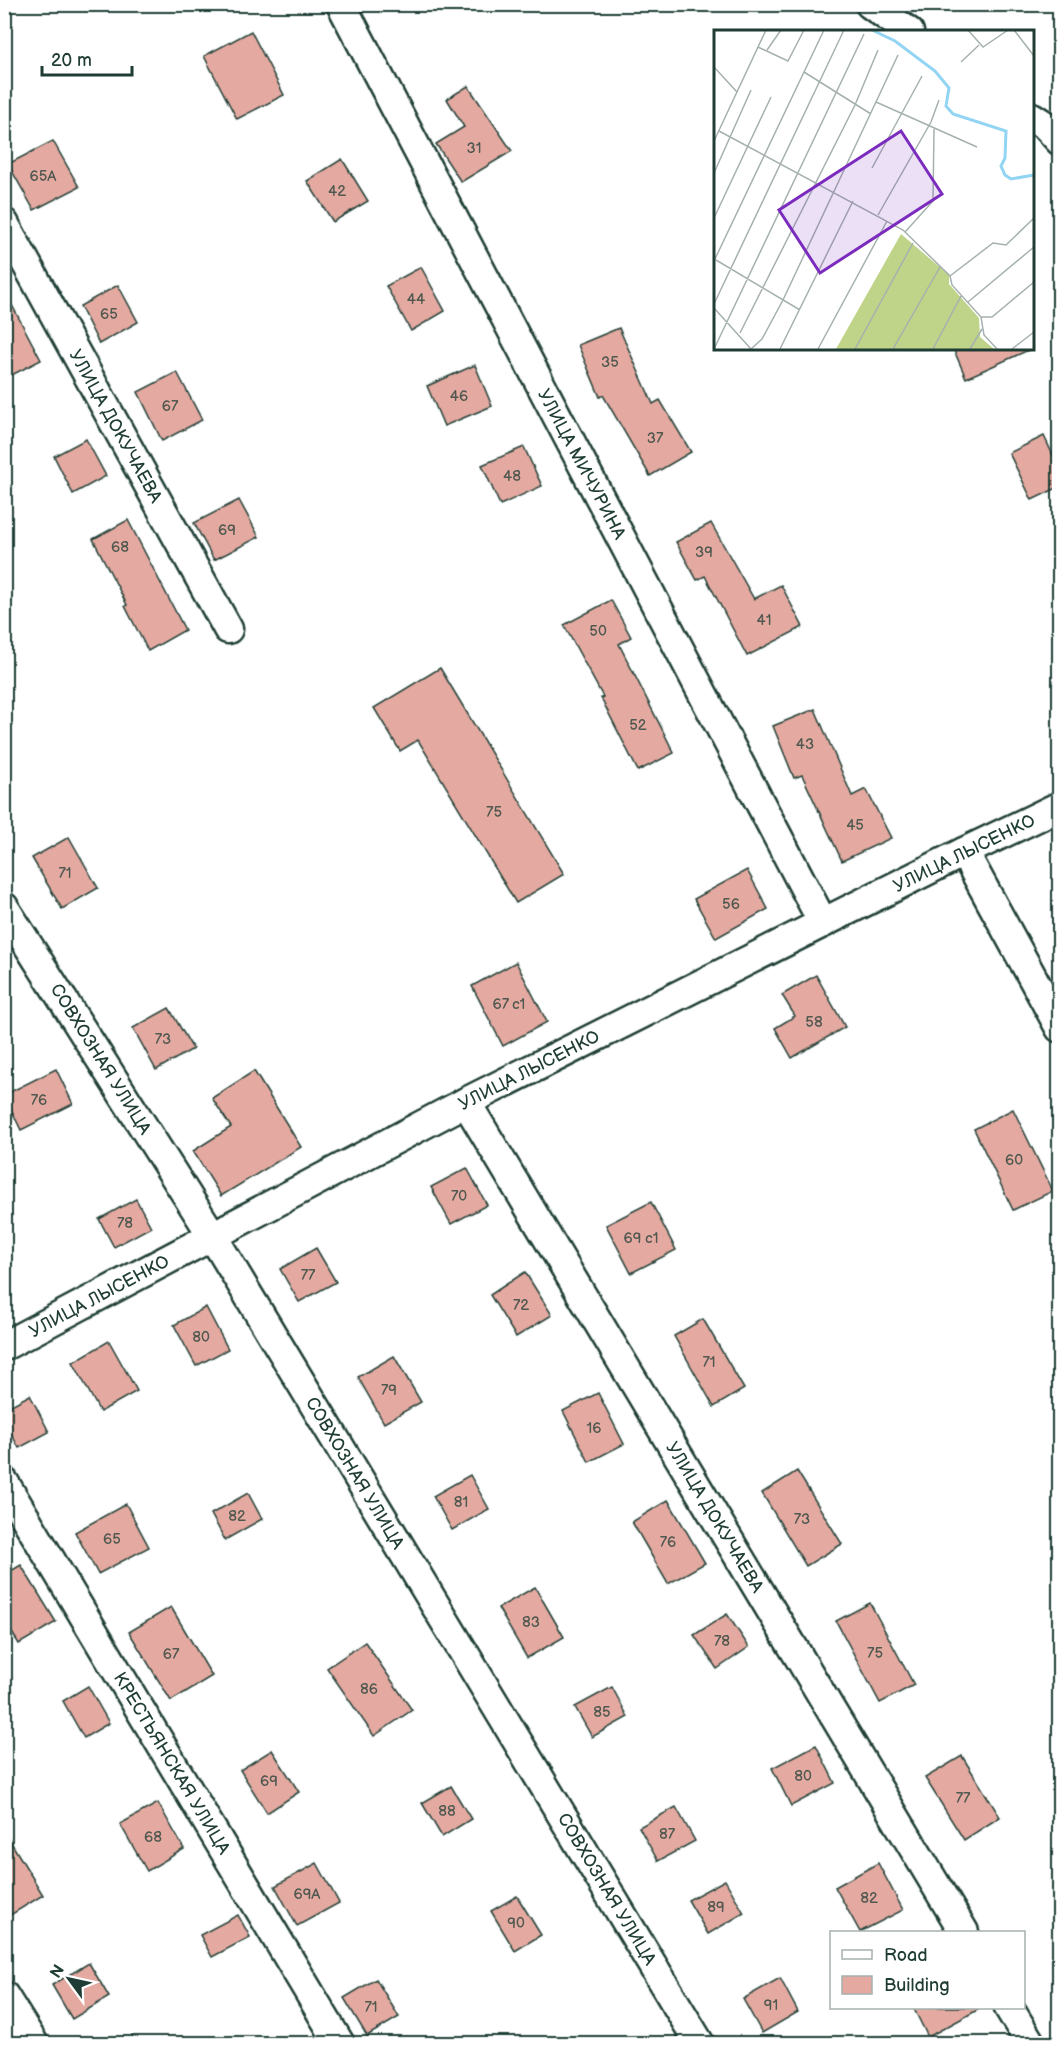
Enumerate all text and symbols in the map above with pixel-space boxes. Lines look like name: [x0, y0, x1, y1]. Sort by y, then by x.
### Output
inset map: [714, 30, 1034, 350]
scale bar: [42, 39, 132, 77]
text: 20 m: [51, 50, 92, 71]
house number: 31: [466, 139, 482, 158]
house number: 65А: [30, 167, 57, 186]
house number: 42: [328, 182, 346, 201]
house number: 44: [407, 290, 425, 309]
house number: 65: [100, 305, 118, 324]
street label: УЛИЦА ДОКУЧАЕВА: [65, 346, 166, 507]
house number: 35: [601, 353, 619, 372]
street label: УЛИЦА МИЧУРИНА: [533, 386, 630, 543]
house number: 46: [450, 387, 468, 406]
house number: 67: [162, 397, 179, 416]
house number: 37: [647, 429, 664, 448]
house number: 48: [503, 467, 521, 486]
house number: 69: [218, 521, 236, 540]
house number: 68: [111, 538, 129, 557]
house number: 39: [695, 543, 713, 562]
house number: 41: [757, 611, 771, 630]
house number: 50: [589, 622, 607, 641]
house number: 52: [629, 716, 647, 735]
house number: 43: [796, 735, 814, 754]
house number: 75: [486, 803, 502, 822]
street label: УЛИЦА ЛЫСЕНКО: [890, 810, 1039, 897]
house number: 45: [846, 816, 864, 835]
house number: 71: [58, 864, 72, 883]
house number: 56: [722, 895, 740, 914]
street label: СОВХОЗНАЯ УЛИЦА: [46, 980, 155, 1138]
house number: 67 с1: [493, 995, 525, 1014]
house number: 58: [805, 1013, 823, 1032]
street label: УЛИЦА ЛЫСЕНКО: [455, 1026, 603, 1115]
house number: 73: [155, 1030, 171, 1049]
house number: 76: [31, 1091, 47, 1110]
house number: 60: [1005, 1151, 1023, 1170]
house number: 70: [451, 1187, 467, 1206]
house number: 78: [117, 1214, 133, 1233]
house number: 69 с1: [623, 1229, 659, 1248]
street label: УЛИЦА ЛЫСЕНКО: [26, 1251, 173, 1342]
house number: 77: [301, 1266, 316, 1285]
house number: 72: [513, 1296, 529, 1315]
house number: 80: [192, 1328, 210, 1347]
house number: 71: [702, 1353, 716, 1372]
house number: 79: [381, 1381, 397, 1400]
street label: СОВХОЗНАЯ УЛИЦА: [301, 1393, 408, 1553]
house number: 16: [587, 1419, 601, 1438]
street label: УЛИЦА ДОКУЧАЕВА: [661, 1438, 768, 1596]
house number: 81: [454, 1493, 468, 1512]
house number: 82: [228, 1507, 246, 1526]
house number: 73: [794, 1510, 810, 1529]
house number: 65: [103, 1530, 121, 1549]
house number: 76: [660, 1533, 676, 1552]
house number: 83: [522, 1613, 540, 1632]
house number: 78: [714, 1632, 730, 1651]
house number: 75: [867, 1644, 883, 1663]
house number: 67: [163, 1645, 180, 1664]
street label: КРЕСТЬЯНСКАЯ УЛИЦА: [109, 1668, 234, 1858]
house number: 86: [360, 1680, 378, 1699]
house number: 85: [593, 1703, 611, 1722]
house number: 80: [794, 1767, 812, 1786]
house number: 69: [260, 1772, 278, 1791]
house number: 77: [956, 1789, 971, 1808]
house number: 88: [438, 1802, 456, 1821]
street label: СОВХОЗНАЯ УЛИЦА: [553, 1809, 660, 1969]
house number: 87: [659, 1825, 676, 1844]
house number: 68: [144, 1828, 162, 1847]
house number: 69А: [294, 1885, 321, 1904]
house number: 82: [860, 1889, 878, 1908]
house number: 89: [707, 1898, 725, 1917]
house number: 90: [507, 1914, 525, 1933]
legend: [830, 1931, 1025, 2009]
text: Road: [884, 1945, 928, 1966]
north arrow: [39, 1949, 99, 2009]
text: N: [46, 1961, 69, 1982]
text: Building: [884, 1975, 950, 1996]
house number: 91: [764, 1996, 778, 2015]
house number: 71: [364, 1998, 378, 2017]

